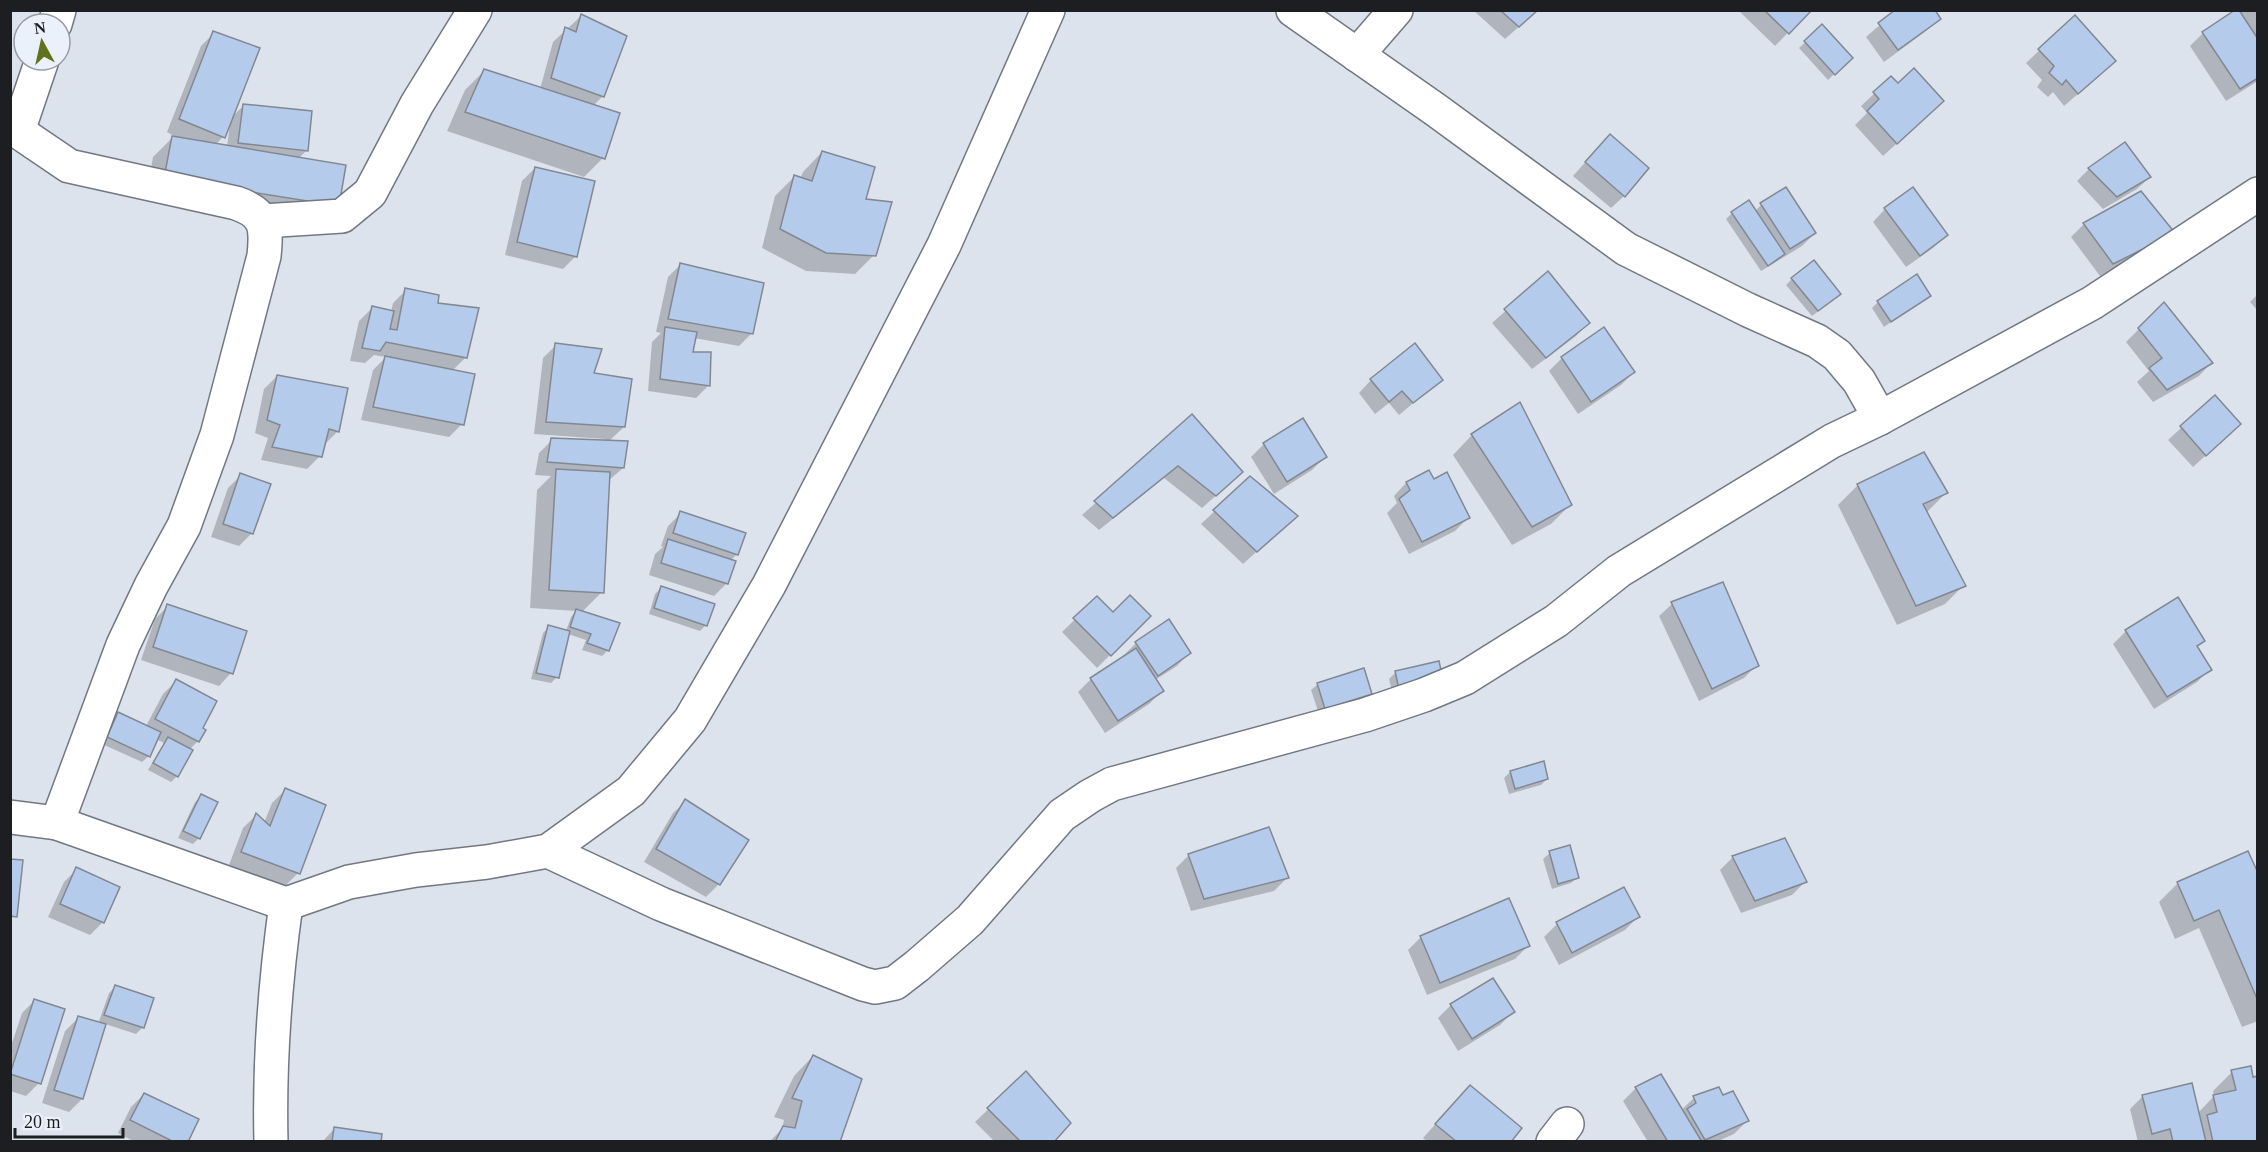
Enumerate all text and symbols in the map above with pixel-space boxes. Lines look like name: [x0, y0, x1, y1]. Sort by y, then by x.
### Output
north arrow: [12, 12, 72, 72]
text: N: [33, 18, 47, 37]
scale bar: [15, 1101, 123, 1139]
text: 20 m: [24, 1112, 61, 1132]

